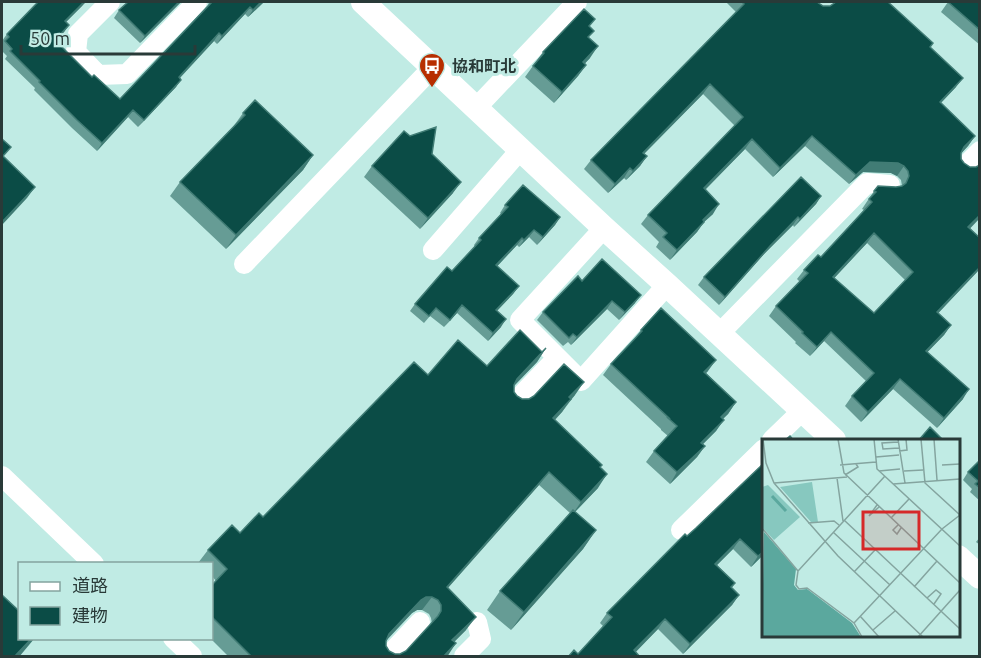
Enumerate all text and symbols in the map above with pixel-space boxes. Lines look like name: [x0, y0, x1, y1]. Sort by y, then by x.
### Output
scale bar: [21, 18, 195, 56]
text: 50 m: [30, 28, 70, 48]
bus stop icon: 協和町北: [417, 51, 447, 89]
place label: 協和町北: [452, 57, 516, 75]
inset map: [762, 439, 960, 637]
legend: [18, 562, 213, 640]
text: 道路: [72, 575, 108, 595]
text: 建物: [72, 605, 108, 625]

